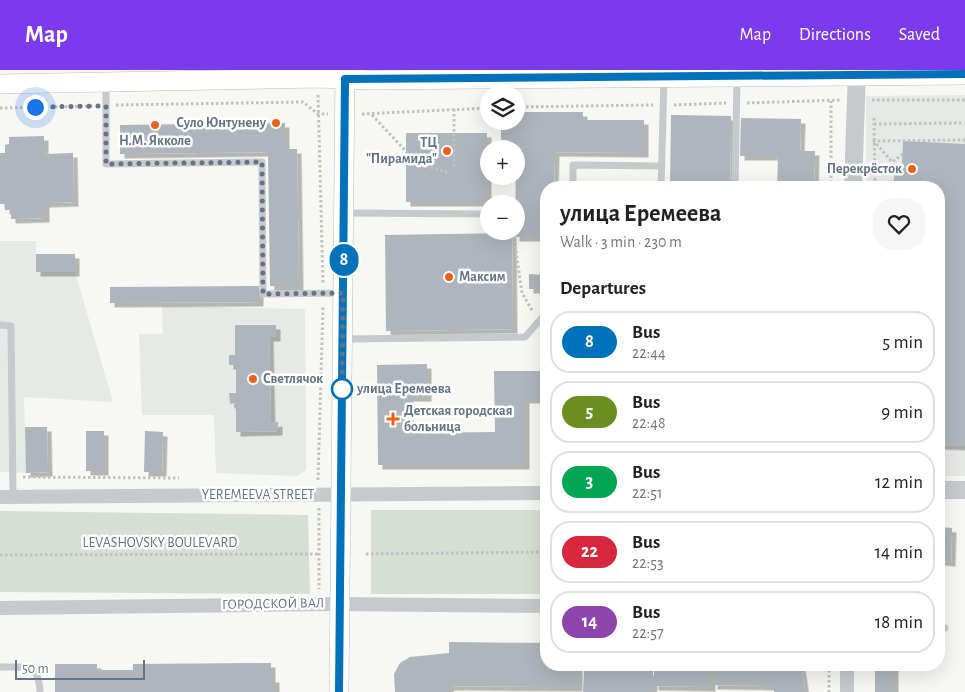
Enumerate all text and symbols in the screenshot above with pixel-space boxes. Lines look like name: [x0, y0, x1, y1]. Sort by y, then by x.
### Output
text: Map: [25, 23, 68, 47]
text: Map: [740, 26, 771, 44]
text: Directions: [799, 26, 871, 44]
text: Saved: [899, 26, 940, 44]
map controls: [480, 85, 525, 240]
button: layers: [480, 85, 525, 130]
your location: [23, 95, 48, 120]
place label: Суло Юнтунену: [176, 116, 267, 130]
marker: Суло Юнтунену: [270, 117, 282, 129]
marker: Н.М. Якколе: [149, 119, 161, 131]
place label: Н.М. Якколе: [119, 134, 191, 148]
place label: ТЦ "Пирамида": [366, 136, 437, 166]
button: +: [480, 140, 525, 185]
marker: ТЦ "Пирамида": [441, 145, 453, 157]
place label: Перекрёсток: [827, 162, 902, 176]
marker: Перекрёсток: [906, 163, 918, 175]
button: −: [480, 195, 525, 240]
button: heart: [873, 198, 925, 250]
text: улица Еремеева: [560, 202, 721, 226]
text: Walk · 3 min · 230 m: [560, 234, 682, 250]
line badge: 8: [328, 244, 360, 276]
text: 8: [340, 251, 348, 269]
place label: Максим: [459, 270, 506, 284]
marker: Максим: [443, 271, 455, 283]
text: Departures: [560, 279, 646, 298]
text: Bus: [632, 323, 660, 342]
text: 8: [585, 333, 594, 351]
text: 5 min: [882, 333, 923, 352]
text: 22:44: [632, 345, 666, 361]
place label: Светлячок: [263, 372, 323, 386]
marker: Светлячок: [247, 373, 259, 385]
marker: улица Еремеева: [331, 378, 353, 400]
place label: улица Еремеева: [356, 382, 451, 396]
text: Bus: [632, 393, 660, 412]
text: 5: [586, 403, 593, 421]
text: 9 min: [881, 403, 923, 422]
place label: Детская городская больница: [404, 404, 513, 434]
marker: Детская городская больница: [386, 412, 400, 426]
text: 22:48: [632, 415, 666, 431]
text: Bus: [632, 463, 660, 482]
text: 3: [586, 473, 593, 491]
text: 12 min: [875, 473, 923, 492]
text: 22:51: [632, 485, 662, 501]
street label: YEREMEEVA STREET: [202, 488, 314, 502]
text: Bus: [632, 533, 660, 552]
street label: LEVASHOVSKY BOULEVARD: [83, 536, 237, 550]
text: 22: [581, 543, 598, 561]
text: 14 min: [875, 543, 923, 562]
text: 22:53: [632, 555, 664, 571]
street label: ГОРОДСКОЙ ВАЛ: [222, 595, 324, 612]
text: Bus: [632, 603, 660, 622]
text: 14: [582, 613, 597, 631]
text: 18 min: [875, 613, 923, 632]
text: 22:57: [632, 625, 664, 641]
scale bar: [15, 657, 145, 680]
text: 50 m: [22, 662, 49, 676]

